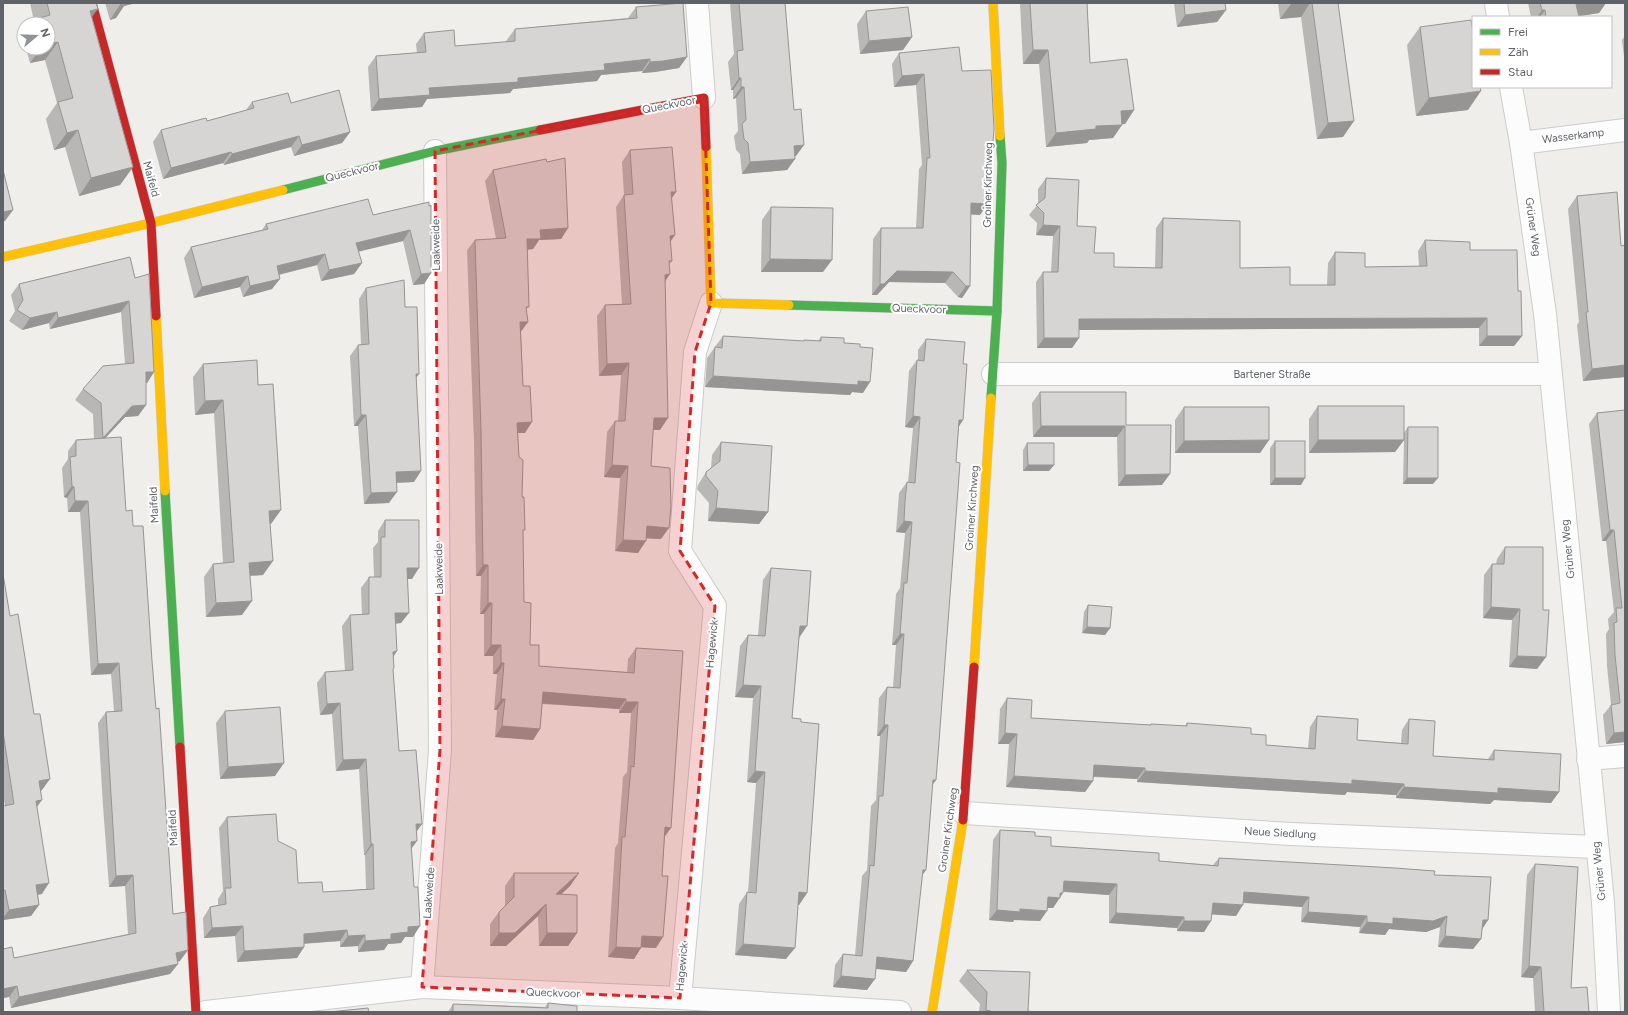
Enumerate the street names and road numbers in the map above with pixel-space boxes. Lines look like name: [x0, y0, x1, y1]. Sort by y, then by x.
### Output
street label: Queckvoor: [641, 93, 697, 117]
street label: Wasserkamp: [1541, 126, 1605, 146]
street label: Groiner Kirchweg: [981, 142, 995, 228]
street label: Queckvoor: [324, 159, 380, 185]
street label: Maifeld: [140, 160, 162, 198]
street label: Grüner Weg: [1522, 197, 1544, 257]
street label: Laakweide: [429, 219, 443, 271]
street label: Queckvoor: [892, 302, 947, 316]
street label: Bartener Straße: [1233, 368, 1311, 381]
street label: Groiner Kirchweg: [963, 465, 981, 551]
street label: Maifeld: [147, 486, 161, 524]
street label: Grüner Weg: [1558, 519, 1578, 579]
street label: Laakweide: [432, 543, 446, 595]
street label: Hagewick: [703, 619, 721, 669]
street label: Groiner Kirchweg: [936, 787, 960, 873]
street label: Maifeld: [166, 809, 180, 847]
street label: Neue Siedlung: [1244, 825, 1316, 841]
street label: Grüner Weg: [1589, 841, 1609, 901]
street label: Laakweide: [421, 867, 437, 919]
street label: Hagewick: [673, 942, 691, 992]
street label: Queckvoor: [526, 986, 581, 1000]

